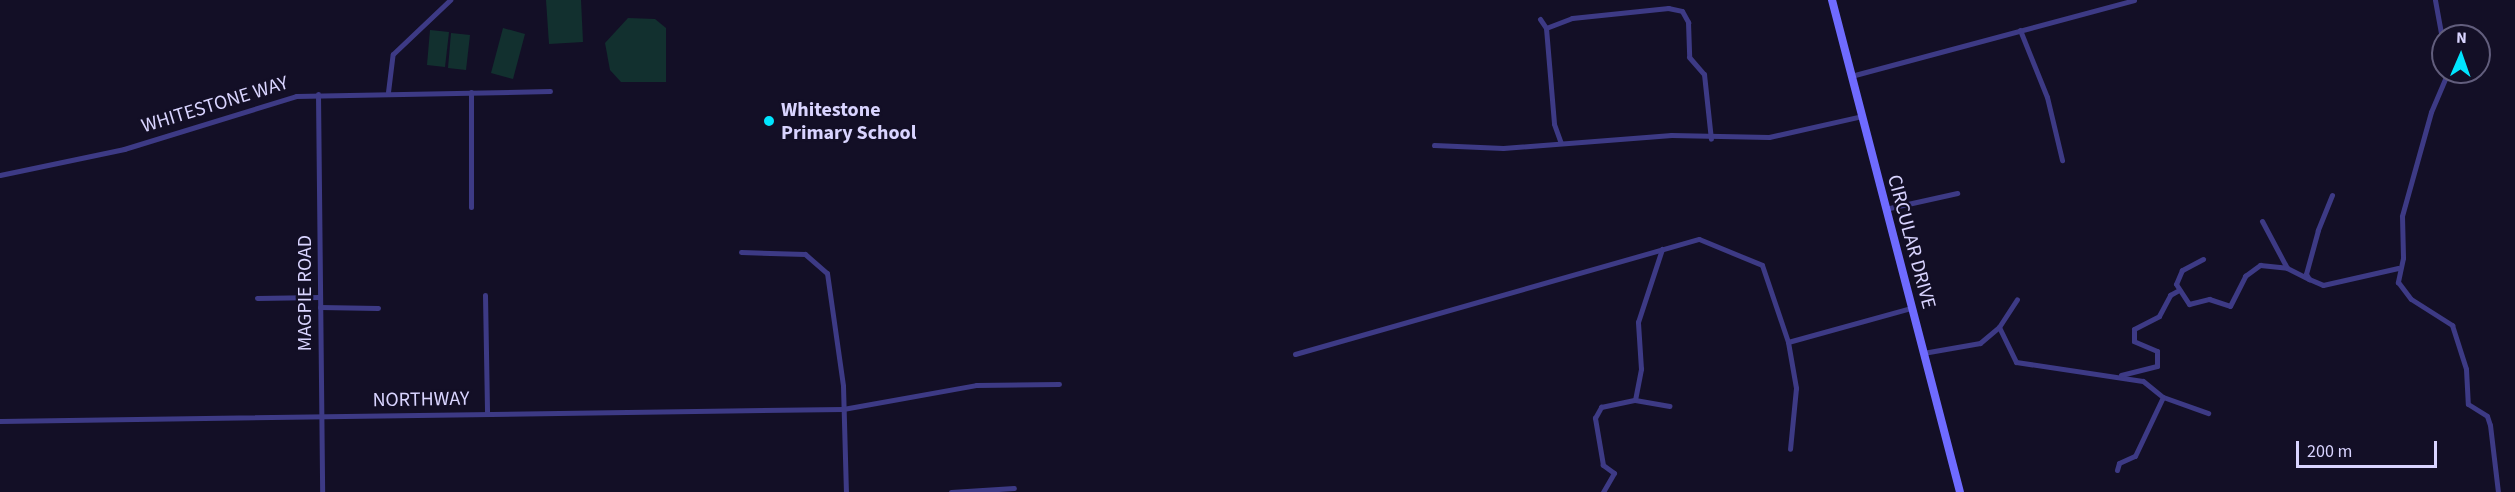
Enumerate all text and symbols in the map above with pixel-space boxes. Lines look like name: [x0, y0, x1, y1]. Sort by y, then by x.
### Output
north arrow: [2431, 24, 2491, 84]
text: N: [2456, 27, 2467, 49]
street label: WHITESTONE WAY: [139, 71, 291, 139]
place label: Whitestone Primary School: [781, 98, 916, 145]
marker: Whitestone Primary School: [762, 114, 776, 128]
street label: CIRCULAR DRIVE: [1882, 172, 1940, 312]
street label: MAGPIE ROAD: [293, 235, 317, 351]
street label: NORTHWAY: [372, 387, 470, 413]
scale bar: [2299, 429, 2440, 467]
text: 200 m: [2307, 439, 2352, 464]

